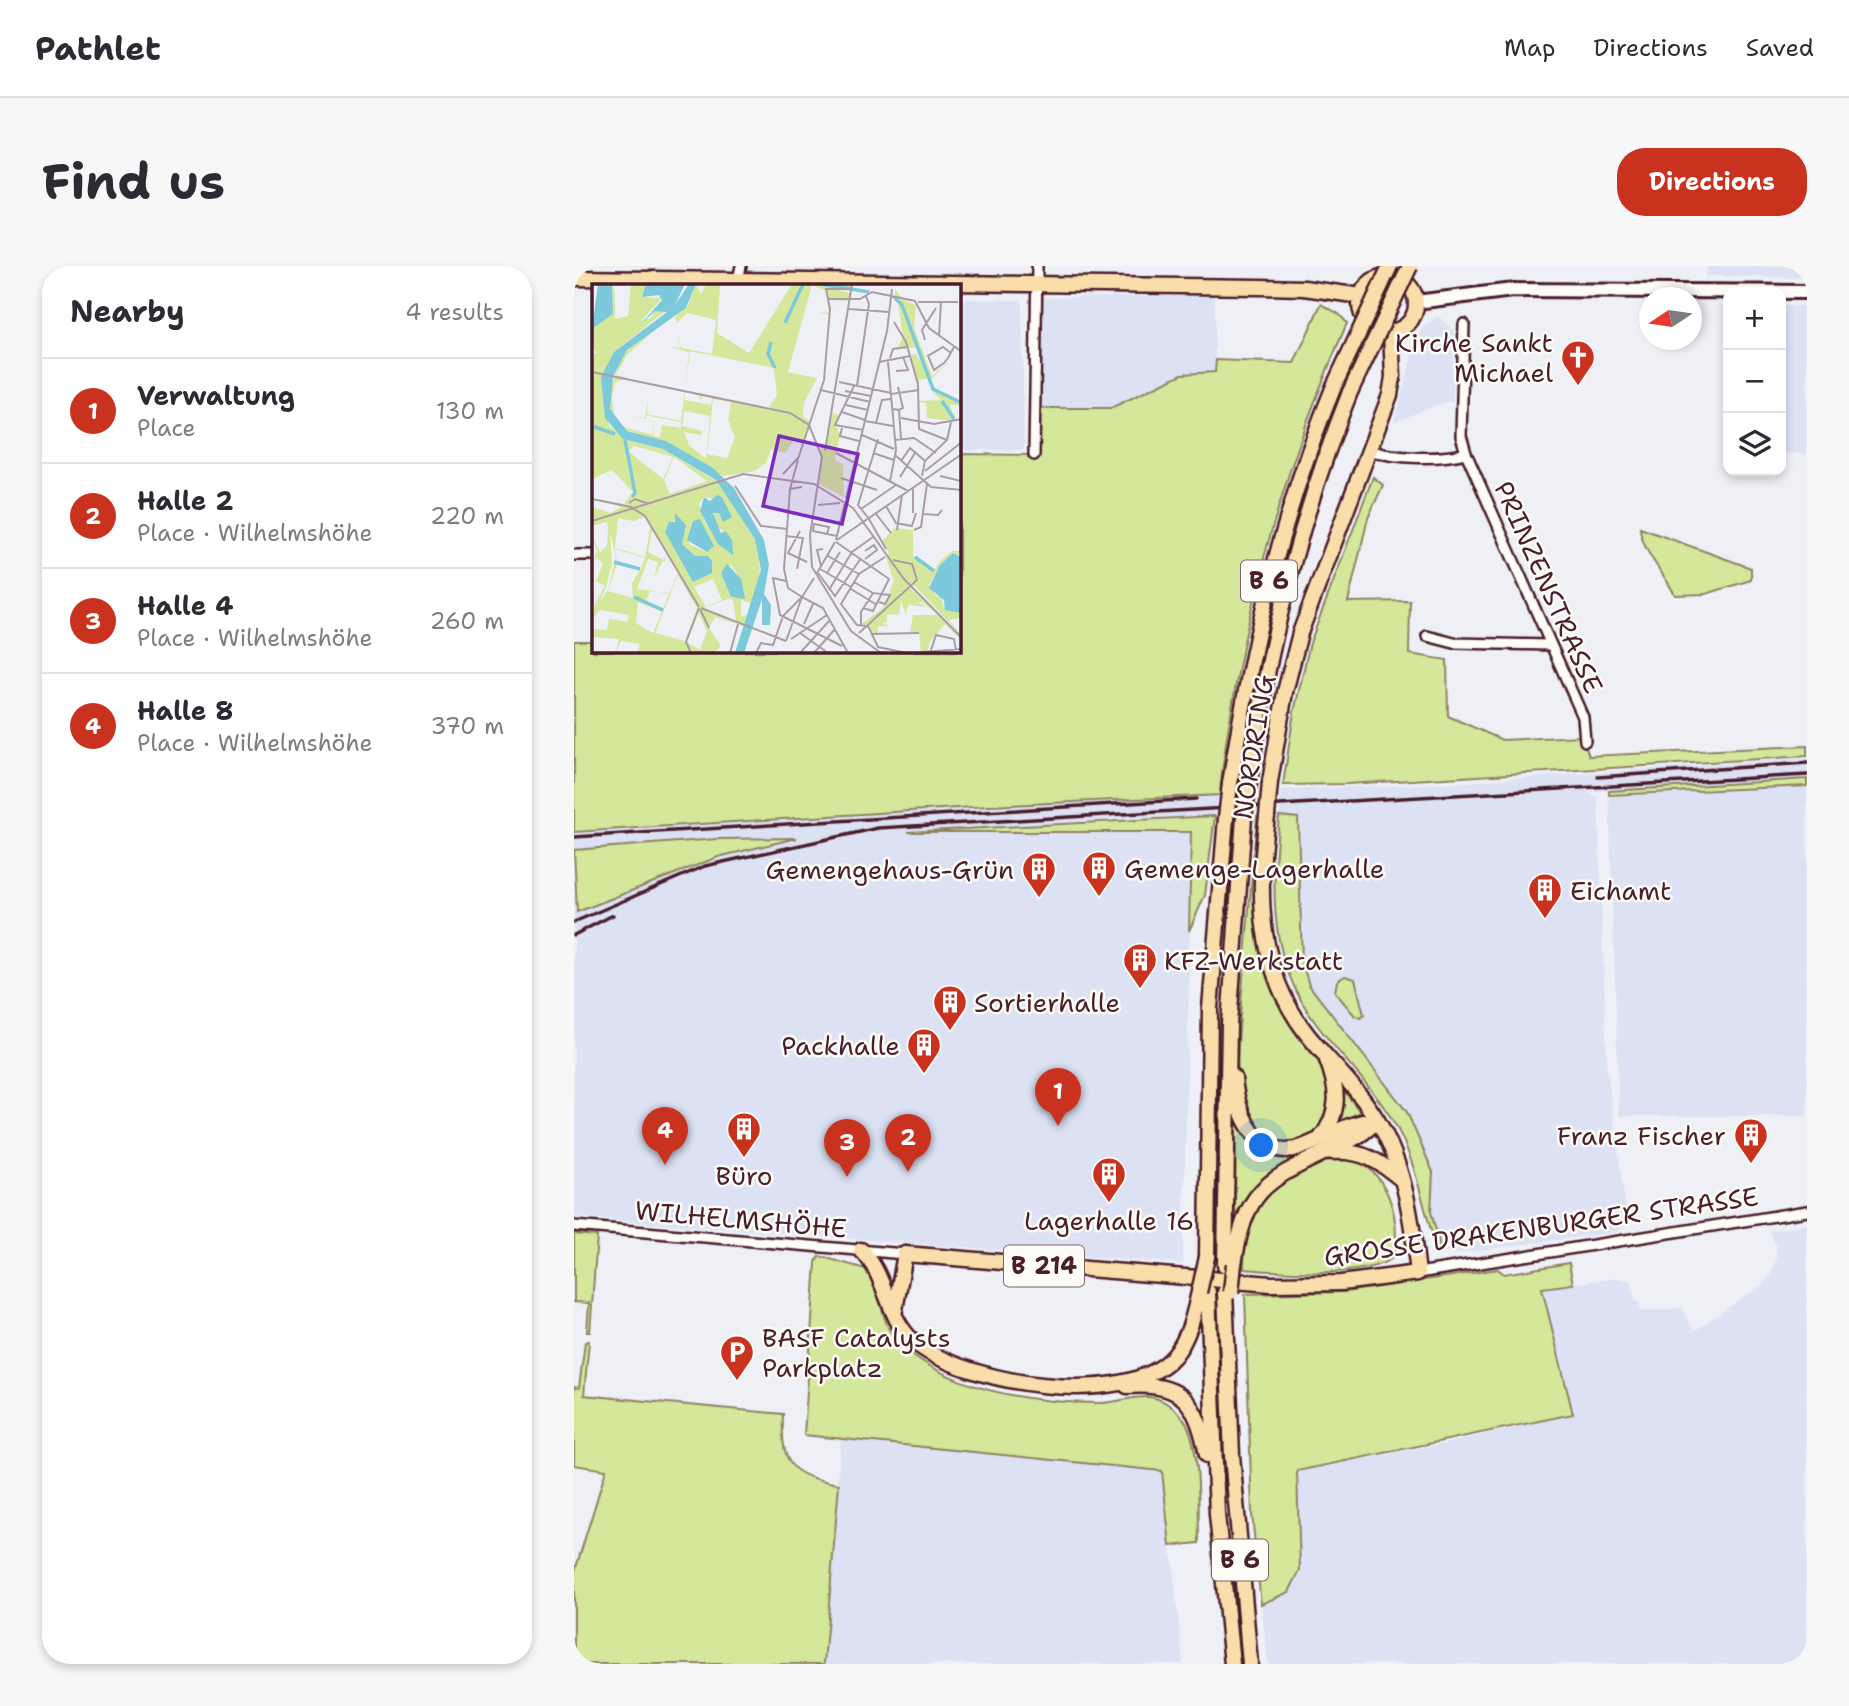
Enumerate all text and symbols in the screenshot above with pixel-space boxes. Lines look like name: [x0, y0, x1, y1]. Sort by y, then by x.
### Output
text: Pathlet: [35, 26, 161, 71]
text: Map: [1504, 32, 1555, 64]
text: Directions: [1593, 32, 1708, 64]
text: Saved: [1746, 32, 1814, 64]
button: Directions: [1617, 148, 1807, 216]
text: Find us: [42, 149, 225, 215]
inset map: [592, 284, 961, 653]
north arrow: [1639, 287, 1702, 350]
map controls: [1723, 287, 1786, 476]
button: +: [1723, 287, 1786, 350]
text: Nearby: [70, 291, 185, 332]
text: 4 results: [405, 297, 504, 327]
place label: Kirche Sankt Michael: [1395, 325, 1553, 390]
church icon: Kirche Sankt Michael: [1559, 338, 1597, 387]
button: −: [1723, 350, 1786, 413]
text: Verwaltung: [137, 378, 295, 413]
text: 1: [88, 396, 98, 426]
text: 130 m: [436, 396, 504, 426]
text: Place: [137, 413, 196, 443]
button: layers: [1723, 413, 1786, 476]
street label: PRINZENSTRASSE: [1486, 475, 1612, 699]
text: Halle 2: [137, 483, 233, 518]
text: 2: [85, 501, 101, 531]
text: 220 m: [430, 501, 504, 531]
text: Place · Wilhelmshöhe: [137, 518, 372, 548]
road number: B 6: [1241, 560, 1297, 602]
text: Halle 4: [137, 588, 233, 623]
text: 3: [85, 606, 101, 636]
text: 260 m: [430, 606, 504, 636]
text: Place · Wilhelmshöhe: [137, 623, 372, 653]
street label: NORDRING: [1224, 672, 1282, 822]
text: Halle 8: [137, 693, 233, 728]
text: 4: [85, 711, 101, 741]
text: 370 m: [431, 711, 504, 741]
text: Place · Wilhelmshöhe: [137, 728, 372, 758]
building icon: Gemenge-Lagerhalle: [1080, 849, 1118, 898]
building icon: Gemengehaus-Grün: [1020, 850, 1058, 899]
place label: Gemenge-Lagerhalle: [1124, 851, 1385, 886]
place label: Gemengehaus-Grün: [766, 852, 1014, 887]
building icon: Eichamt: [1526, 871, 1564, 920]
place label: Eichamt: [1570, 873, 1671, 908]
building icon: KFZ-Werkstatt: [1121, 941, 1159, 990]
place label: KFZ-Werkstatt: [1164, 943, 1343, 978]
building icon: Sortierhalle: [931, 983, 969, 1032]
place label: Sortierhalle: [974, 985, 1120, 1020]
building icon: Packhalle: [905, 1026, 943, 1075]
place label: Packhalle: [781, 1028, 900, 1063]
pin: 1: [1035, 1068, 1081, 1126]
pin: 4: [642, 1107, 688, 1165]
building icon: Büro: [725, 1110, 763, 1159]
pin: 2: [885, 1114, 931, 1172]
building icon: Franz Fischer: [1732, 1116, 1770, 1165]
place label: Franz Fischer: [1557, 1118, 1726, 1153]
pin: 3: [824, 1119, 870, 1177]
your location: [1244, 1128, 1278, 1162]
building icon: Lagerhalle 16: [1090, 1155, 1128, 1204]
place label: Büro: [716, 1158, 772, 1193]
street label: GROSSE DRAKENBURGER STRASSE: [1321, 1178, 1761, 1274]
street label: WILHELMSHÖHE: [634, 1192, 848, 1246]
place label: Lagerhalle 16: [1024, 1203, 1194, 1238]
road number: B 214: [1004, 1246, 1084, 1286]
place label: BASF Catalysts Parkplatz: [762, 1320, 951, 1385]
parking icon: BASF Catalysts Parkplatz: [718, 1333, 756, 1382]
road number: B 6: [1212, 1540, 1268, 1580]

